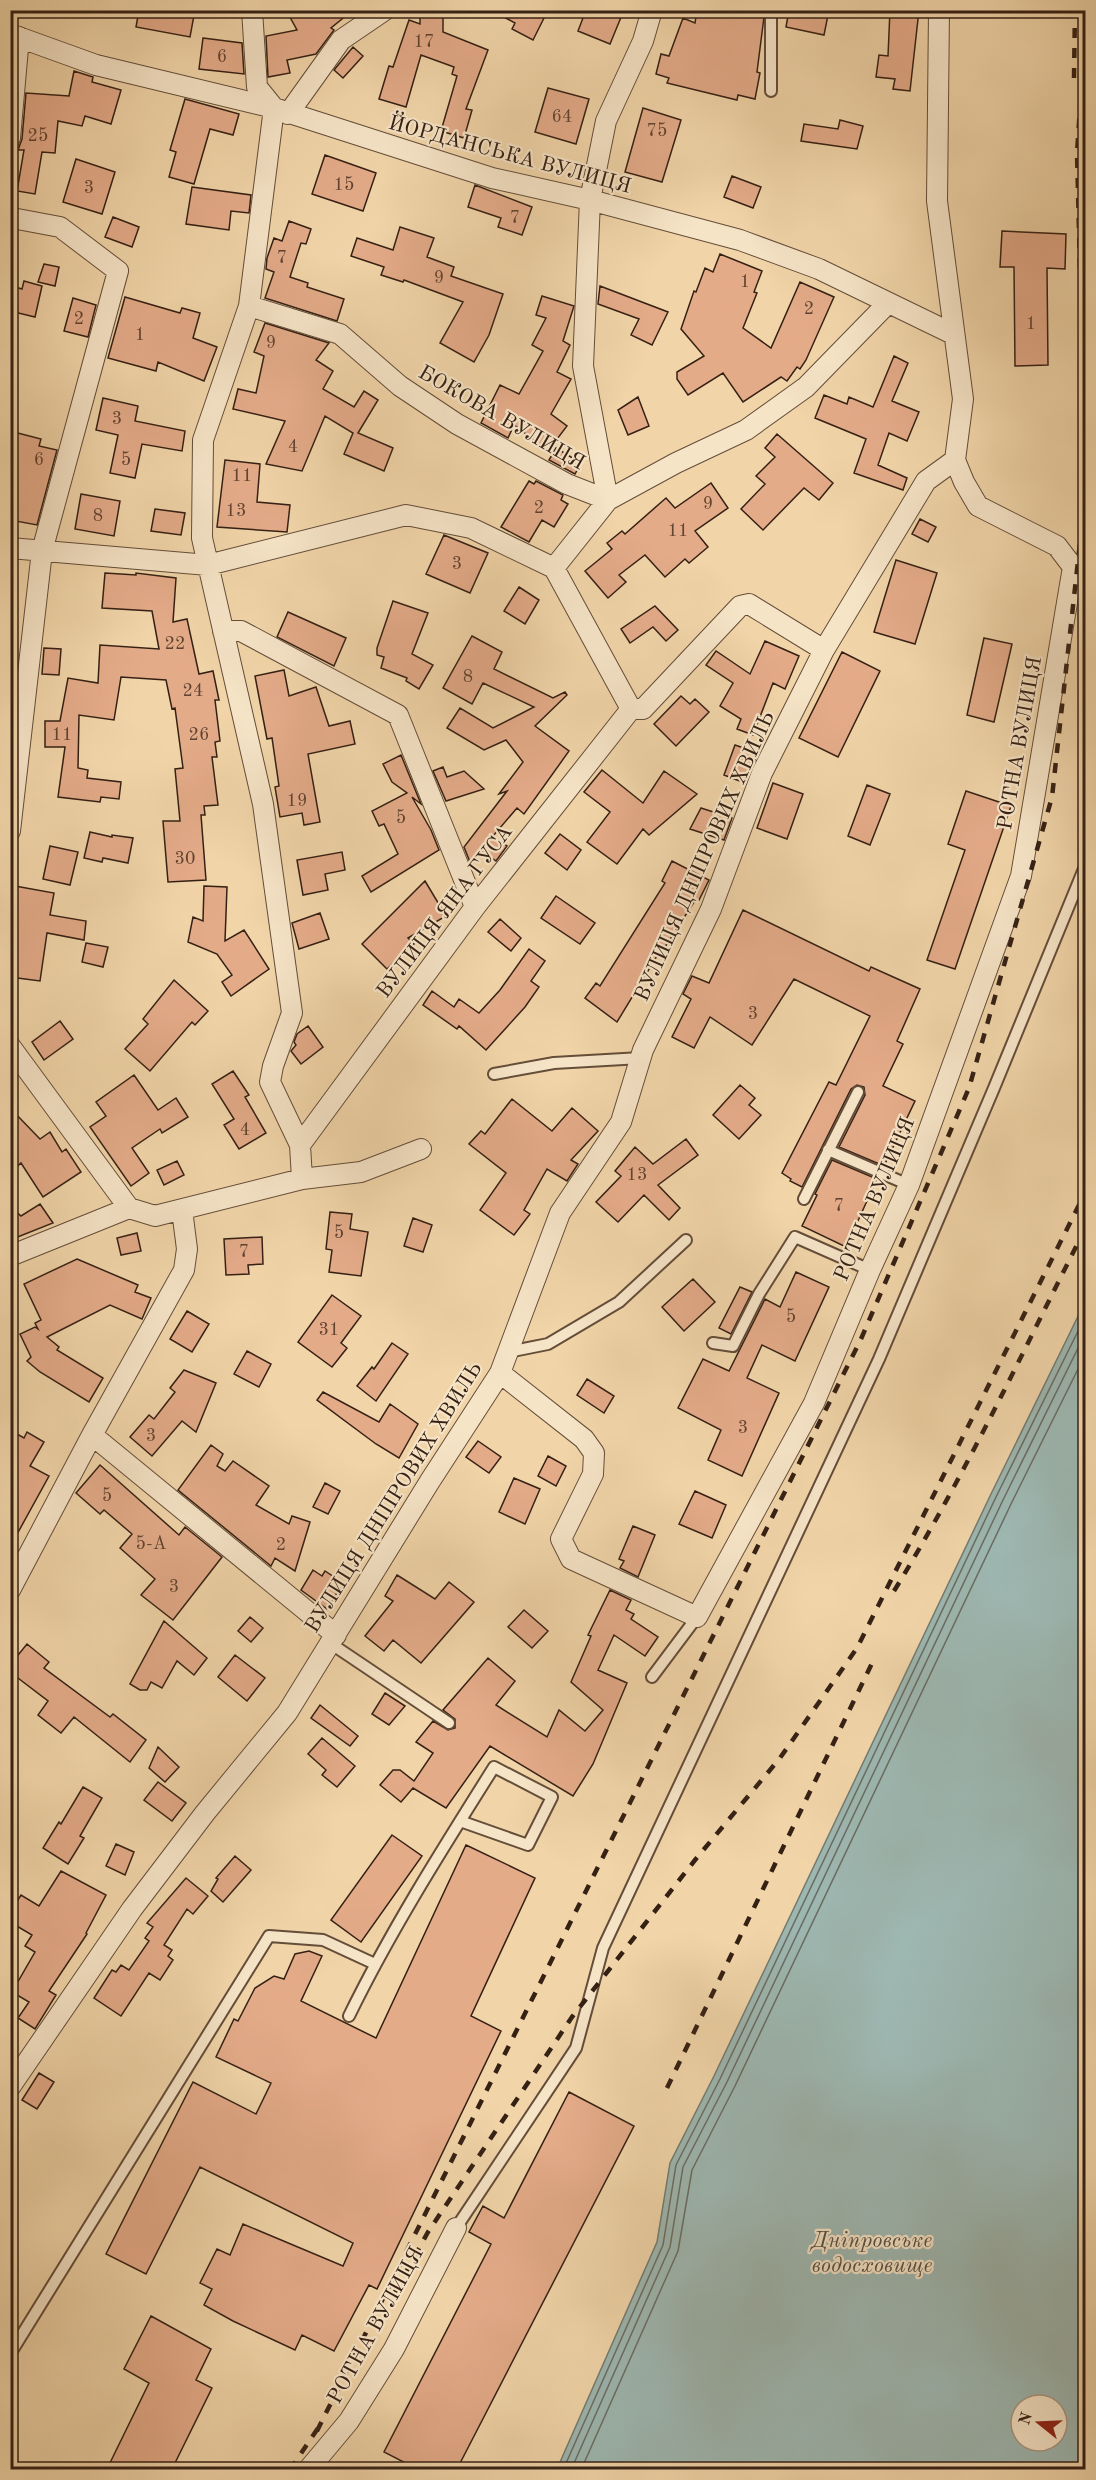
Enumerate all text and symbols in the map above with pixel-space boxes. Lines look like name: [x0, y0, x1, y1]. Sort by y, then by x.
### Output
house number: 17: [414, 33, 434, 51]
house number: 6: [217, 48, 227, 66]
street label: ЙОРДАНСЬКА ВУЛИЦЯ: [386, 108, 635, 198]
house number: 64: [552, 108, 572, 126]
house number: 75: [647, 122, 667, 140]
house number: 25: [28, 127, 48, 145]
house number: 15: [334, 176, 354, 194]
house number: 3: [84, 179, 94, 197]
house number: 7: [510, 209, 520, 227]
house number: 7: [277, 249, 287, 267]
house number: 9: [434, 269, 444, 287]
house number: 1: [740, 273, 750, 291]
house number: 2: [804, 300, 814, 318]
house number: 2: [74, 310, 84, 328]
house number: 1: [1026, 315, 1036, 333]
house number: 1: [135, 326, 145, 344]
house number: 9: [266, 334, 276, 352]
street label: БОКОВА ВУЛИЦЯ: [414, 362, 588, 474]
house number: 3: [112, 410, 122, 428]
house number: 4: [288, 438, 298, 456]
house number: 6: [34, 451, 44, 469]
house number: 5: [121, 451, 131, 469]
house number: 11: [232, 467, 252, 485]
house number: 9: [703, 495, 713, 513]
house number: 2: [534, 499, 544, 517]
house number: 13: [226, 502, 246, 520]
house number: 8: [93, 507, 103, 525]
house number: 11: [668, 522, 688, 540]
house number: 3: [452, 555, 462, 573]
house number: 22: [165, 635, 185, 653]
street label: РОТНА ВУЛИЦЯ: [995, 655, 1046, 832]
house number: 8: [463, 668, 473, 686]
house number: 24: [183, 682, 203, 700]
street label: ВУЛИЦЯ ДНІПРОВИХ ХВИЛЬ: [632, 708, 779, 1005]
house number: 11: [52, 726, 72, 744]
house number: 26: [189, 726, 209, 744]
house number: 19: [287, 792, 307, 810]
house number: 5: [396, 809, 406, 827]
street label: ВУЛИЦЯ ЯНА ГУСА: [373, 822, 517, 1002]
house number: 30: [175, 850, 195, 868]
house number: 3: [748, 1005, 758, 1023]
street label: РОТНА ВУЛИЦЯ: [831, 1115, 919, 1285]
house number: 4: [240, 1121, 250, 1139]
house number: 13: [627, 1166, 647, 1184]
house number: 7: [834, 1197, 844, 1215]
house number: 5: [334, 1224, 344, 1242]
house number: 7: [239, 1243, 249, 1261]
house number: 5: [786, 1308, 796, 1326]
house number: 31: [319, 1321, 339, 1339]
street label: ВУЛИЦЯ ДНІПРОВИХ ХВИЛЬ: [302, 1359, 487, 1637]
house number: 3: [738, 1419, 748, 1437]
house number: 3: [146, 1427, 156, 1445]
house number: 5: [102, 1487, 112, 1505]
house number: 5-А: [136, 1535, 167, 1553]
house number: 2: [276, 1536, 286, 1554]
house number: 3: [169, 1578, 179, 1596]
water label: Дніпровське водосховище: [809, 2230, 933, 2277]
street label: РОТНА ВУЛИЦЯ: [325, 2244, 428, 2408]
north arrow: [1009, 2393, 1069, 2453]
text: N: [1017, 2410, 1036, 2427]

